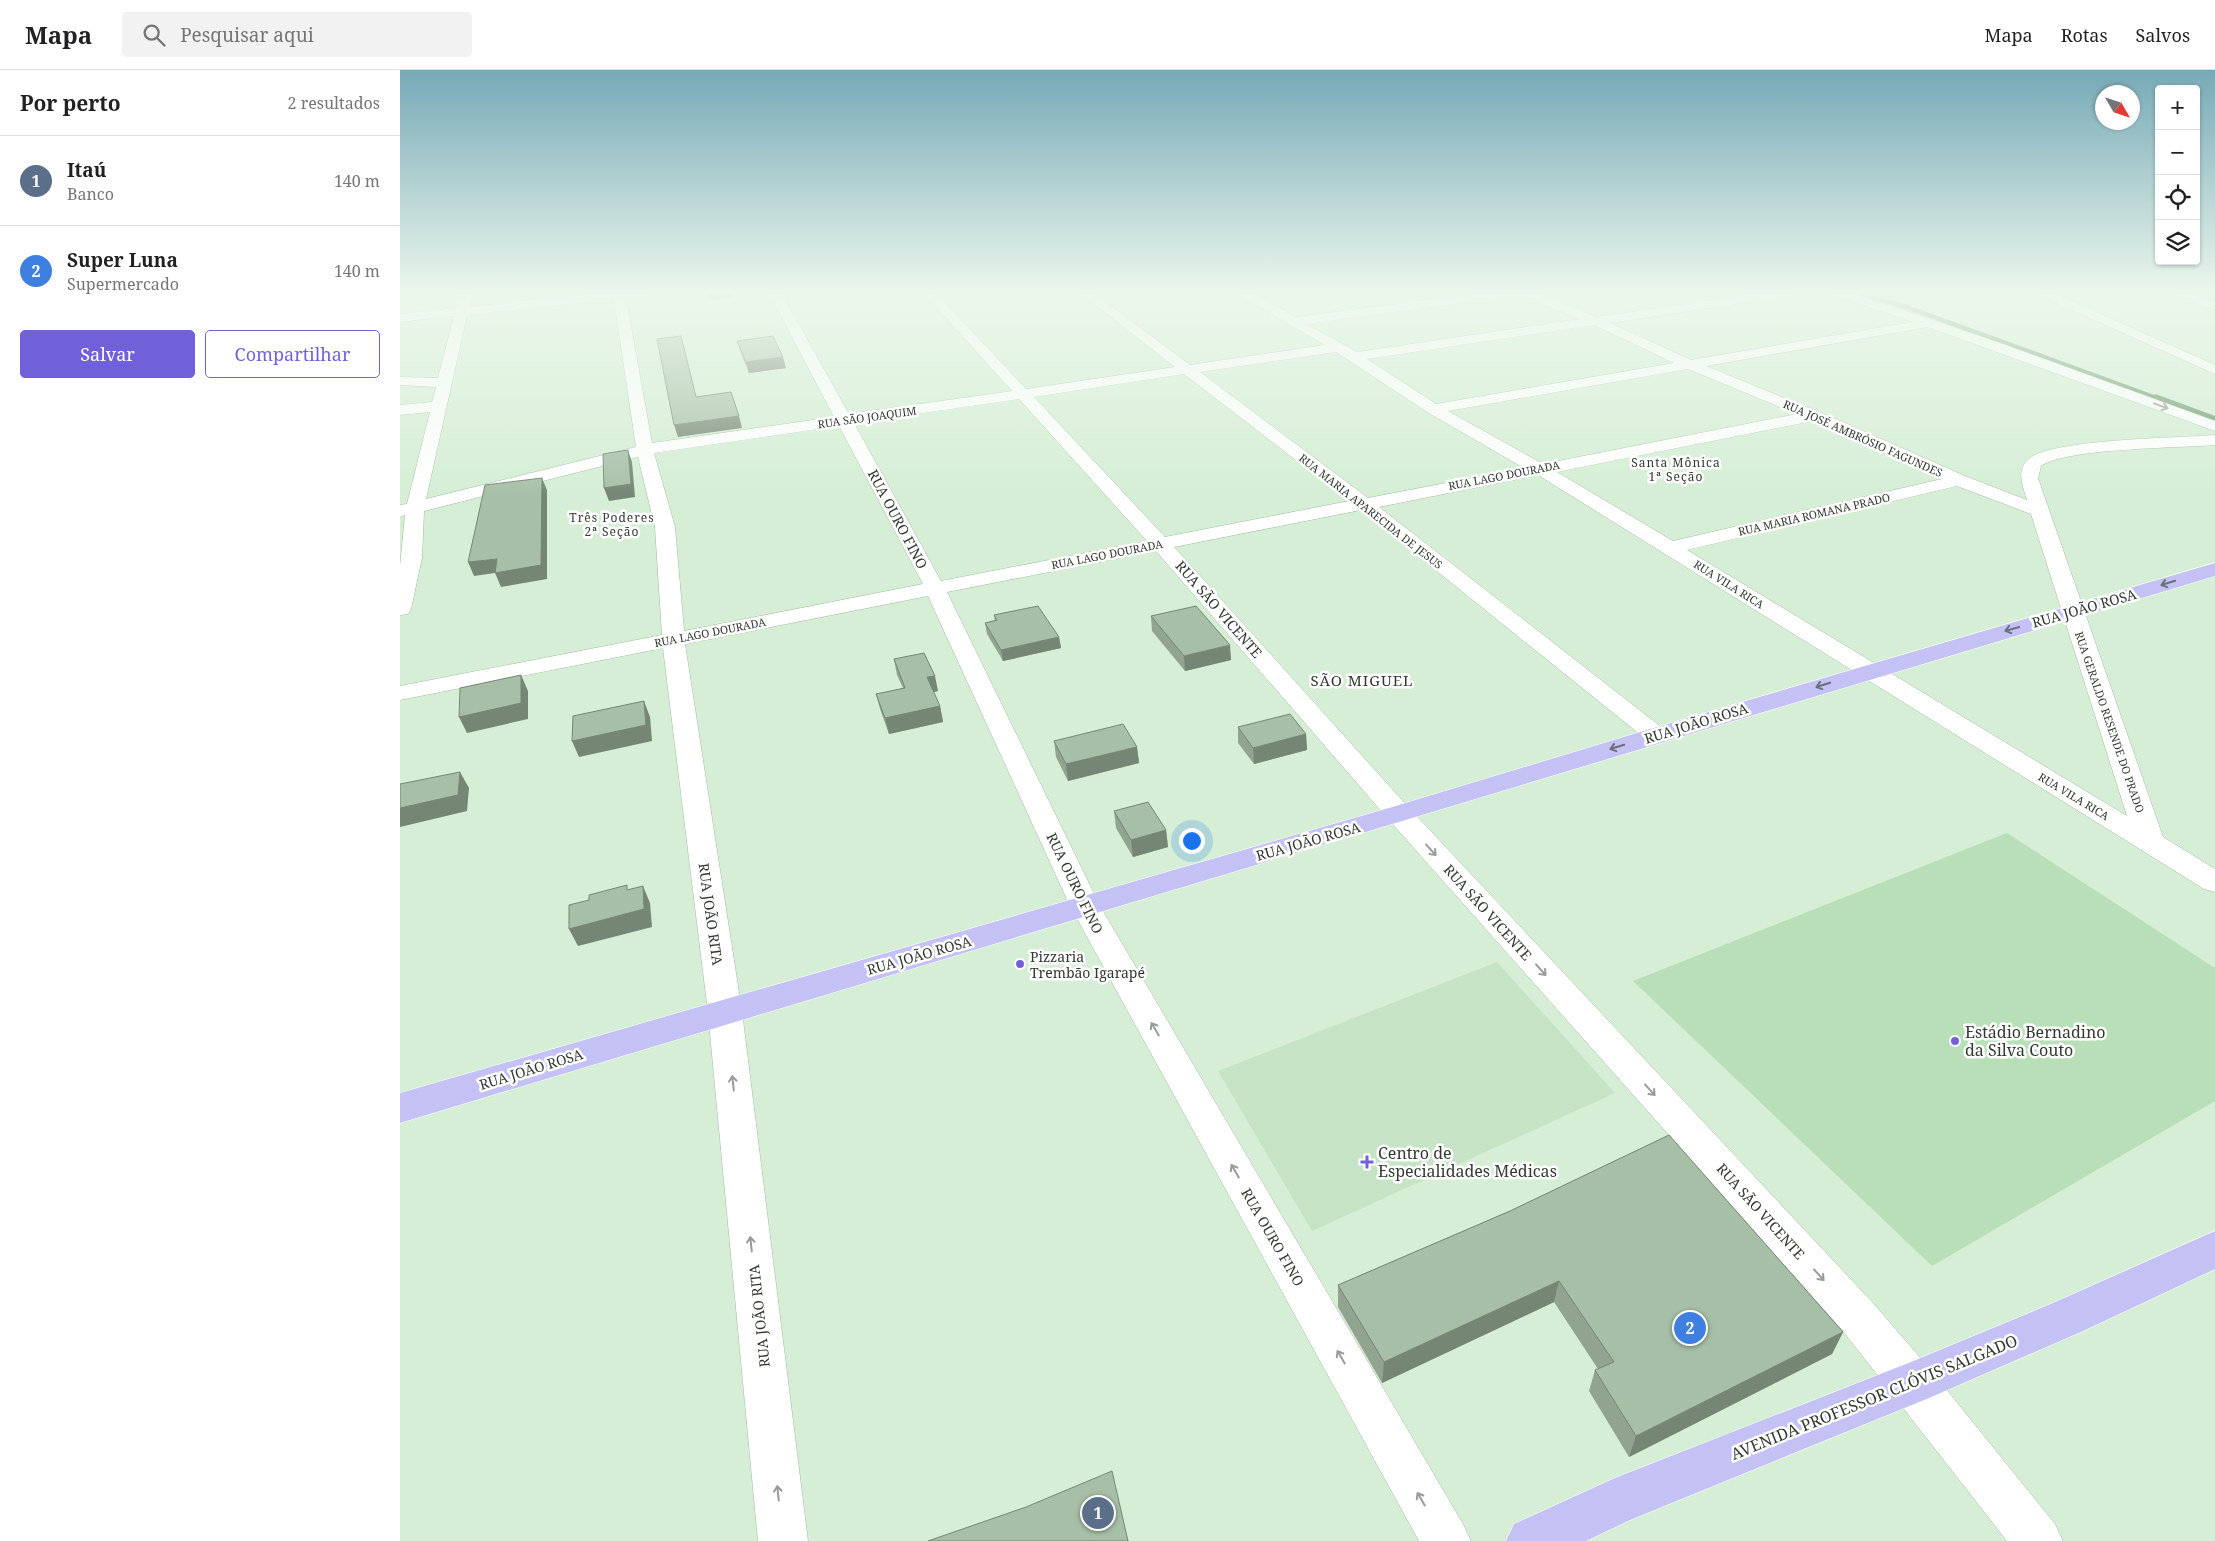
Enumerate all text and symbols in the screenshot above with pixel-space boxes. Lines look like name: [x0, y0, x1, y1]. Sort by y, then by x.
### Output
search box: [122, 12, 472, 57]
text: Mapa: [25, 18, 92, 51]
icon: search: [140, 21, 168, 49]
text: Pesquisar aqui: [180, 22, 314, 48]
text: Mapa: [1985, 23, 2033, 47]
text: Rotas: [2061, 23, 2108, 47]
text: Salvos: [2136, 23, 2190, 47]
north arrow: [2095, 85, 2140, 130]
map controls: [2155, 85, 2200, 265]
button: +: [2155, 85, 2200, 130]
text: Por perto: [20, 89, 121, 117]
text: 2 resultados: [288, 92, 380, 114]
button: −: [2155, 130, 2200, 175]
text: Itaú: [67, 157, 106, 183]
text: 1: [31, 170, 41, 192]
text: 140 m: [334, 170, 380, 192]
button: locate: [2155, 175, 2200, 220]
text: Banco: [67, 183, 114, 205]
button: layers: [2155, 220, 2200, 265]
text: Super Luna: [67, 247, 178, 273]
text: 2: [31, 260, 41, 282]
text: 140 m: [334, 260, 380, 282]
text: Supermercado: [67, 273, 179, 295]
button: Salvar: [20, 330, 195, 378]
button: Compartilhar: [205, 330, 380, 378]
street label: RUA JOSÉ AMBRÓSIO FAGUNDES: [1781, 396, 1945, 480]
one-way arrow: [2153, 402, 2169, 411]
street label: RUA SÃO JOAQUIM: [817, 403, 917, 431]
street label: RUA MARIA APARECIDA DE JESUS: [1296, 450, 1446, 572]
district label: Santa Mônica 1ª Seção: [1631, 454, 1721, 485]
street label: RUA LAGO DOURADA: [1447, 457, 1561, 493]
street label: RUA OURO FINO: [864, 466, 932, 572]
street label: RUA MARIA ROMANA PRADO: [1737, 489, 1891, 539]
district label: Três Poderes 2ª Seção: [569, 509, 655, 540]
street label: RUA LAGO DOURADA: [1050, 536, 1164, 572]
street label: RUA SÃO VICENTE: [1171, 556, 1267, 662]
street label: RUA VILA RICA: [1691, 556, 1767, 612]
one-way arrow: [2161, 579, 2177, 589]
street label: RUA JOÃO ROSA: [2030, 584, 2138, 632]
street label: RUA LAGO DOURADA: [653, 614, 767, 650]
one-way arrow: [2005, 625, 2021, 635]
street label: RUA GERALDO RESENDE DO PRADO: [2072, 629, 2148, 815]
district label: SÃO MIGUEL: [1311, 670, 1413, 690]
one-way arrow: [1815, 680, 1831, 690]
street label: RUA JOÃO ROSA: [1642, 698, 1750, 748]
one-way arrow: [1609, 742, 1625, 752]
street label: RUA VILA RICA: [2036, 769, 2112, 823]
street label: RUA JOÃO ROSA: [1254, 817, 1362, 865]
your location: [1179, 828, 1205, 854]
street label: RUA OURO FINO: [1042, 829, 1108, 937]
one-way arrow: [1425, 844, 1437, 856]
street label: RUA SÃO VICENTE: [1440, 860, 1536, 964]
street label: RUA JOÃO RITA: [694, 862, 728, 966]
street label: RUA JOÃO ROSA: [865, 931, 973, 979]
place label: Pizzaria Trembão Igarapé: [1030, 947, 1145, 982]
marker: Pizzaria Trembão Igarapé: [1014, 958, 1026, 970]
one-way arrow: [1535, 964, 1547, 977]
place label: Estádio Bernadino da Silva Couto: [1965, 1021, 2106, 1061]
one-way arrow: [1149, 1023, 1159, 1037]
marker: Estádio Bernadino da Silva Couto: [1949, 1035, 1961, 1047]
street label: RUA JOÃO ROSA: [477, 1044, 585, 1094]
one-way arrow: [728, 1075, 738, 1091]
one-way arrow: [1644, 1084, 1656, 1097]
place label: Centro de Especialidades Médicas: [1378, 1142, 1557, 1182]
marker: Centro de Especialidades Médicas: [1360, 1155, 1374, 1169]
street label: RUA SÃO VICENTE: [1713, 1159, 1809, 1263]
one-way arrow: [1230, 1163, 1240, 1178]
street label: RUA OURO FINO: [1237, 1185, 1309, 1289]
one-way arrow: [746, 1236, 756, 1252]
street label: RUA JOÃO RITA: [744, 1264, 774, 1368]
one-way arrow: [1813, 1268, 1825, 1281]
pin: 2: [1674, 1309, 1706, 1347]
street label: AVENIDA PROFESSOR CLÓVIS SALGADO: [1727, 1329, 2021, 1465]
one-way arrow: [1336, 1350, 1346, 1365]
one-way arrow: [773, 1485, 783, 1501]
one-way arrow: [1416, 1492, 1426, 1506]
pin: 1: [1082, 1494, 1114, 1532]

